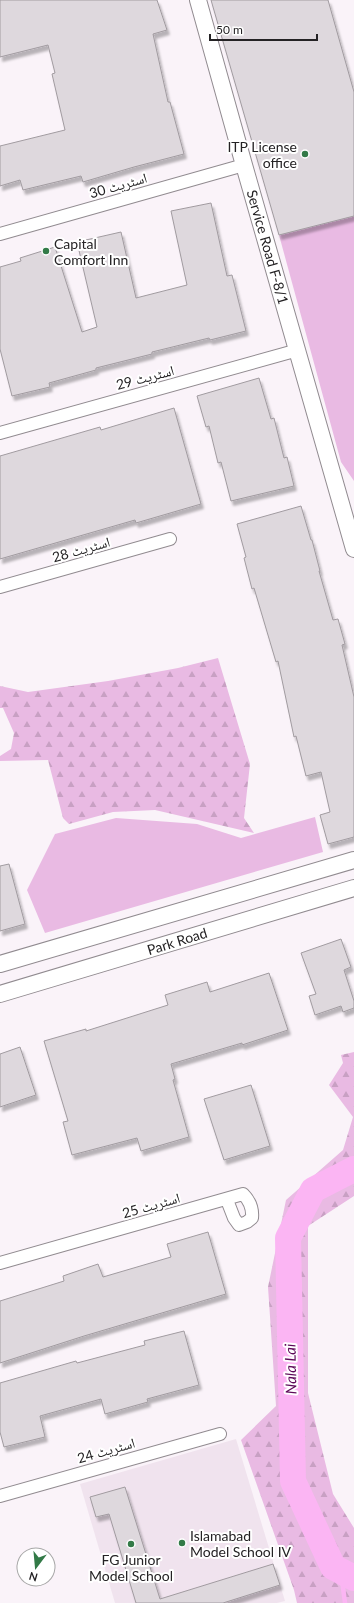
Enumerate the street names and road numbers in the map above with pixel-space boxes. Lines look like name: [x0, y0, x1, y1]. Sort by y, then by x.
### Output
street label: اسٹریٹ 30: [87, 169, 149, 202]
street label: Service Road F-8/1: [244, 188, 292, 306]
street label: اسٹریٹ 29: [114, 361, 176, 394]
street label: اسٹریٹ 28: [50, 533, 112, 566]
street label: Park Road: [145, 924, 209, 958]
street label: اسٹریٹ 25: [120, 1189, 182, 1222]
street label: اسٹریٹ 24: [75, 1434, 137, 1467]

